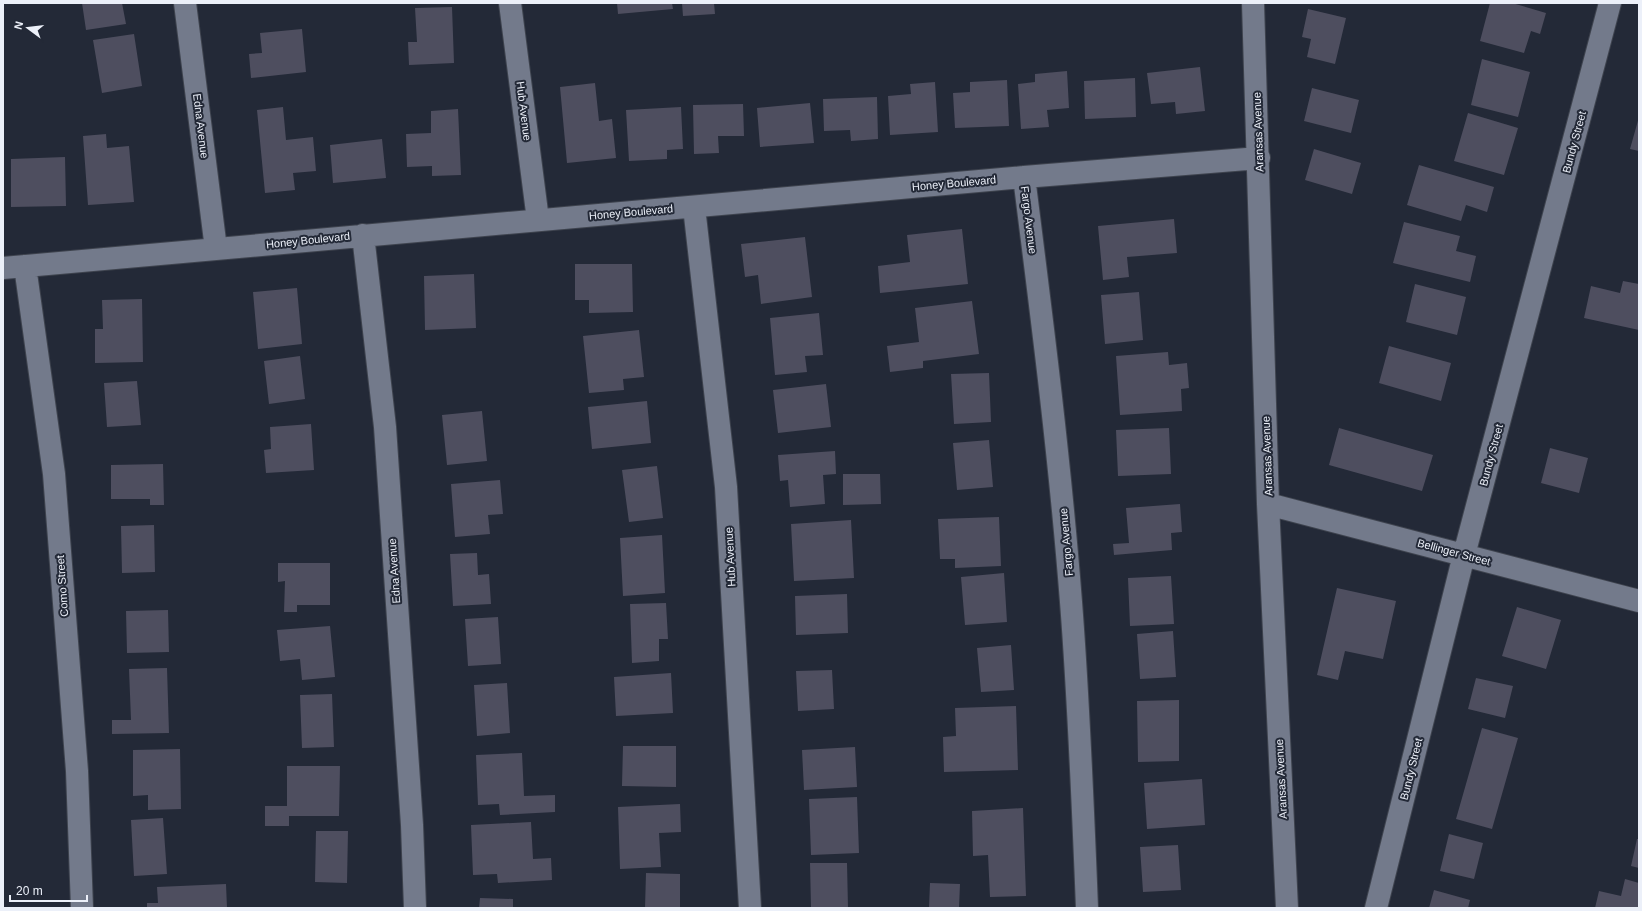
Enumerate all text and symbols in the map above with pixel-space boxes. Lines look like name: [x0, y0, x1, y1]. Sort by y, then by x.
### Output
north arrow: [8, 8, 48, 48]
text: N: [12, 20, 25, 31]
street label: Hub Avenue: [514, 81, 534, 141]
street label: Aransas Avenue: [1251, 92, 1265, 172]
street label: Edna Avenue: [191, 93, 211, 159]
street label: Bundy Street: [1560, 110, 1588, 174]
street label: Honey Boulevard: [911, 173, 997, 193]
street label: Fargo Avenue: [1019, 185, 1039, 255]
street label: Honey Boulevard: [588, 202, 674, 222]
street label: Honey Boulevard: [265, 230, 351, 250]
street label: Aransas Avenue: [1260, 416, 1274, 496]
street label: Bundy Street: [1477, 423, 1505, 487]
street label: Fargo Avenue: [1057, 507, 1075, 577]
street label: Hub Avenue: [722, 527, 738, 587]
street label: Bellinger Street: [1416, 536, 1492, 568]
street label: Edna Avenue: [386, 538, 402, 604]
street label: Como Street: [54, 555, 70, 617]
street label: Bundy Street: [1397, 737, 1425, 801]
street label: Aransas Avenue: [1273, 739, 1289, 819]
scale bar: [10, 877, 87, 903]
text: 20 m: [16, 884, 43, 898]

